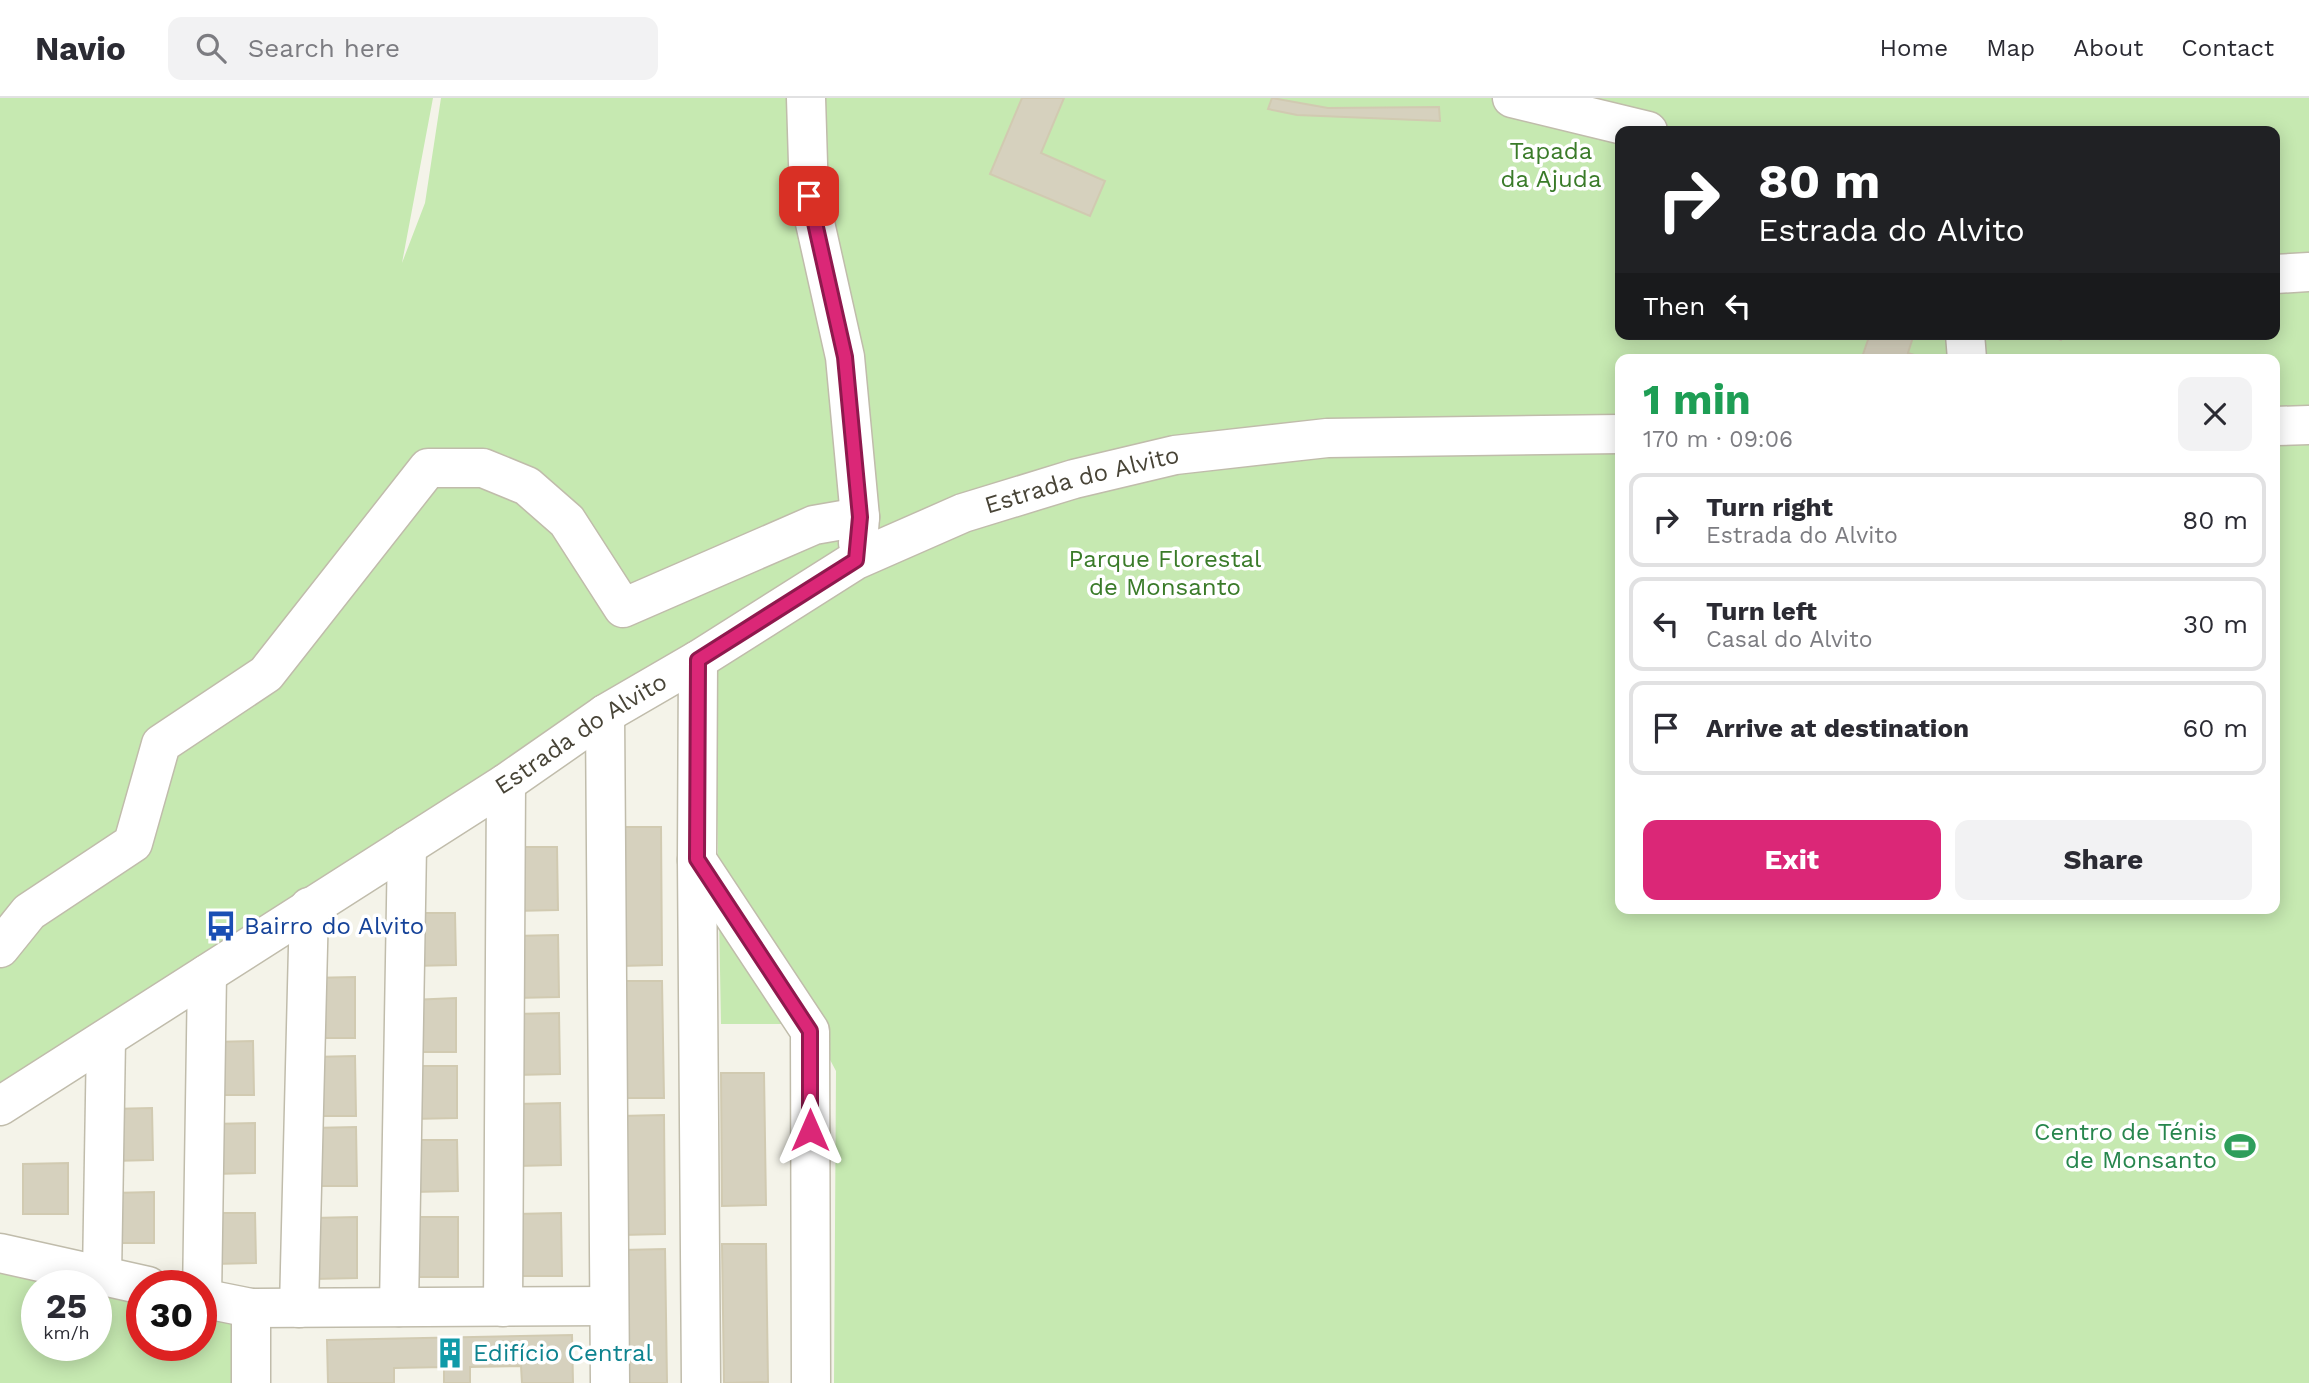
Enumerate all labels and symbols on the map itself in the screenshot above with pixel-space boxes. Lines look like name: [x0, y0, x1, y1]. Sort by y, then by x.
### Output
park label: Tapada da Ajuda: [1501, 137, 1601, 193]
pin: [779, 166, 839, 226]
street label: Estrada do Alvito: [981, 440, 1182, 519]
park label: Parque Florestal de Monsanto: [1069, 545, 1262, 601]
street label: Estrada do Alvito: [490, 667, 672, 800]
bus stop icon: Bairro do Alvito: [204, 909, 238, 943]
place label: Bairro do Alvito: [244, 912, 424, 940]
position arrow: [773, 1093, 847, 1167]
place label: Centro de Ténis de Monsanto: [2034, 1118, 2217, 1174]
sports icon: Centro de Ténis de Monsanto: [2223, 1129, 2257, 1163]
speed limit sign: 30: [126, 1270, 217, 1361]
building icon: Edifício Central: [433, 1336, 467, 1370]
place label: Edifício Central: [473, 1339, 654, 1367]

